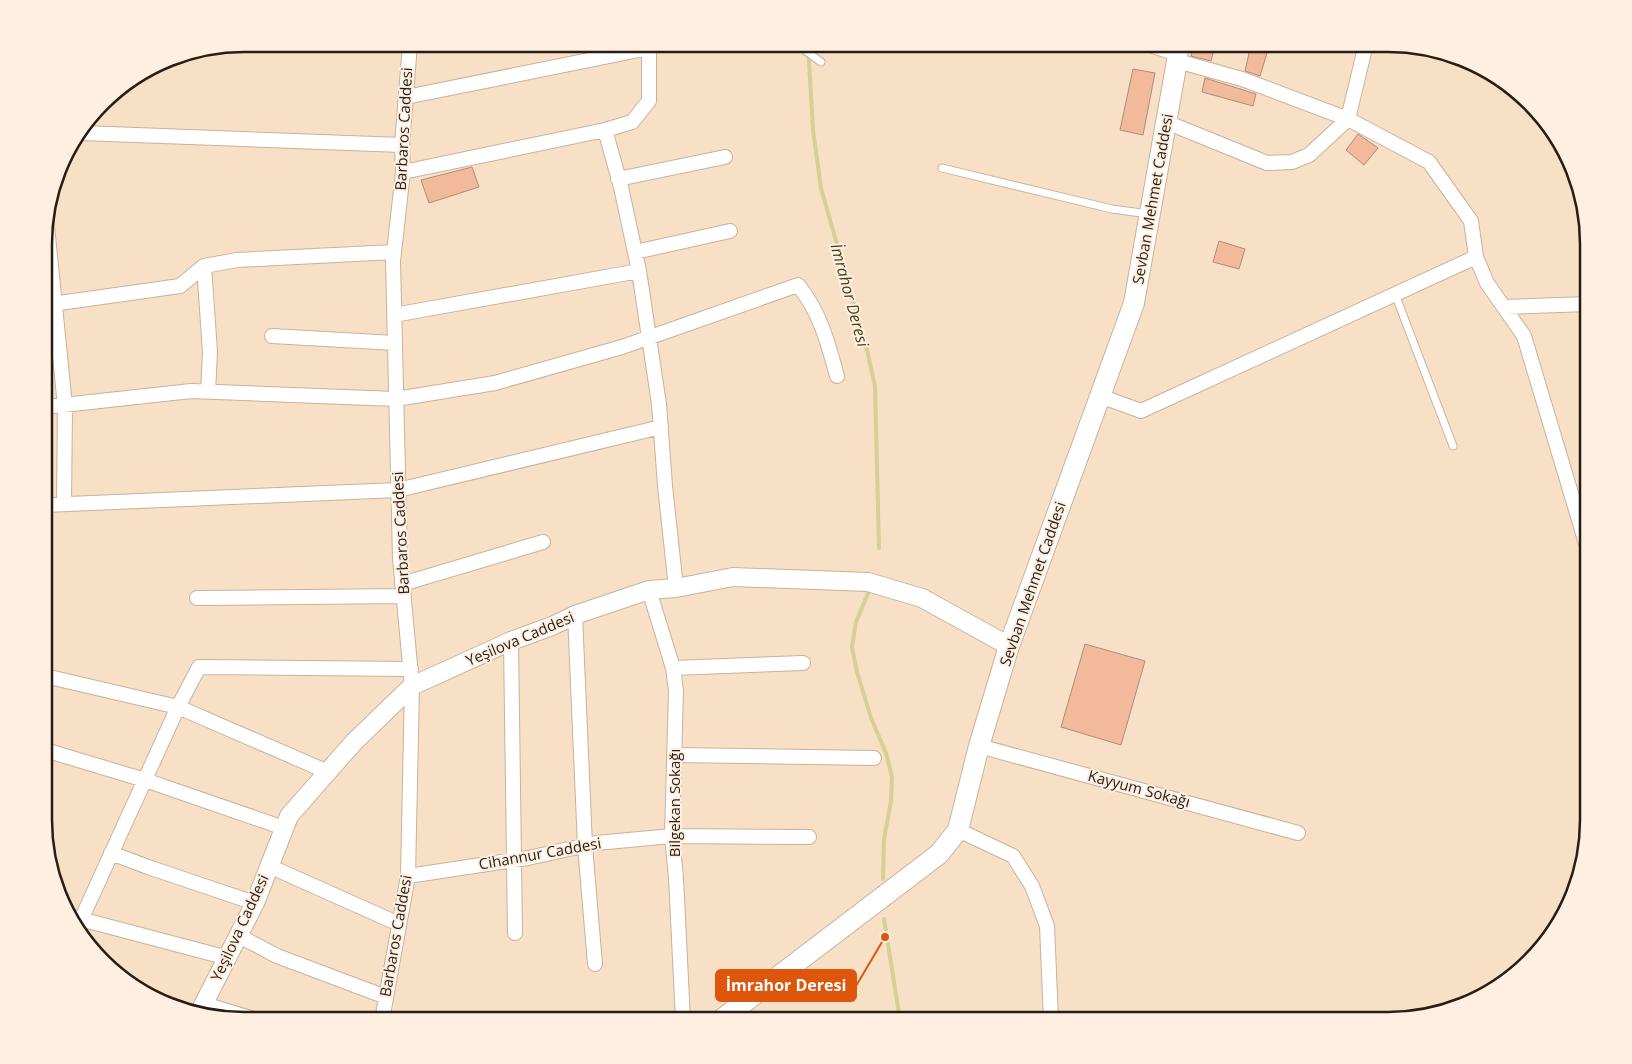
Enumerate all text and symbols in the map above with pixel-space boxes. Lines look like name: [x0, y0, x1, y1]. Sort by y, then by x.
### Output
street label: Barbaros Caddesi: [390, 67, 416, 191]
street label: Sevban Mehmet Caddesi: [1127, 112, 1177, 286]
water label: İmrahor Deresi: [826, 241, 875, 350]
street label: Barbaros Caddesi: [387, 471, 413, 595]
street label: Sevban Mehmet Caddesi: [994, 499, 1070, 669]
street label: Yeşilova Caddesi: [462, 606, 577, 670]
street label: Bilgekan Sokağı: [664, 749, 684, 857]
street label: Kayyum Sokağı: [1086, 765, 1193, 811]
street label: Cihannur Caddesi: [477, 832, 603, 874]
street label: Yeşilova Caddesi: [206, 871, 273, 984]
street label: Barbaros Caddesi: [374, 873, 416, 998]
callout: İmrahor Deresi: [716, 970, 856, 1001]
text: İmrahor Deresi: [726, 974, 846, 996]

